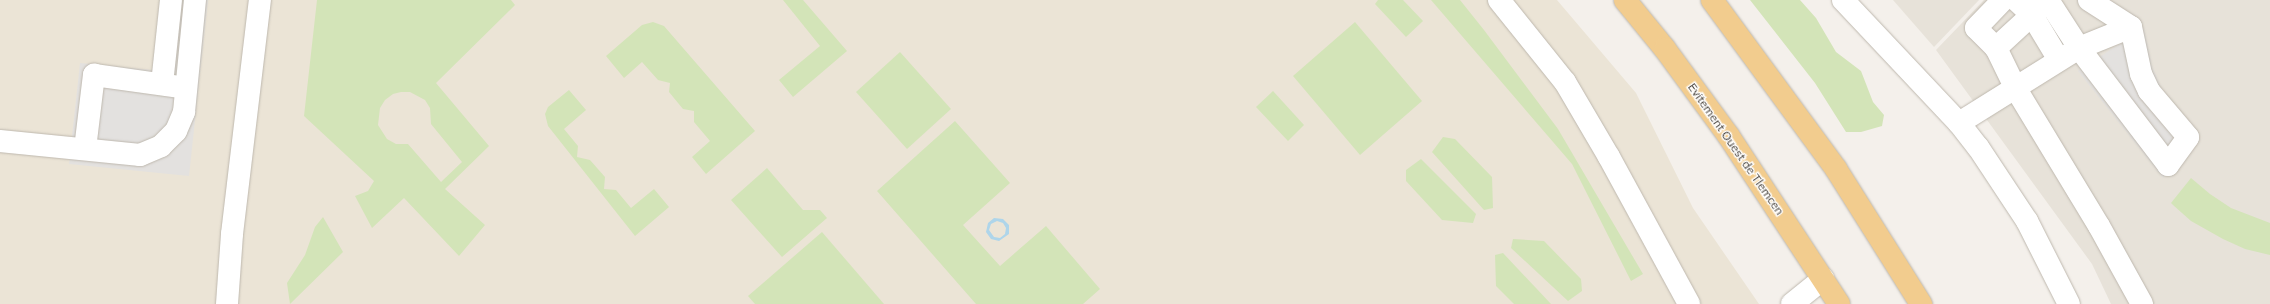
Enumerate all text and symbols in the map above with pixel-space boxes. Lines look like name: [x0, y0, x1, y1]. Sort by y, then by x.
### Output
street label: Evitement Ouest de Tlemcen: [1685, 80, 1787, 218]

